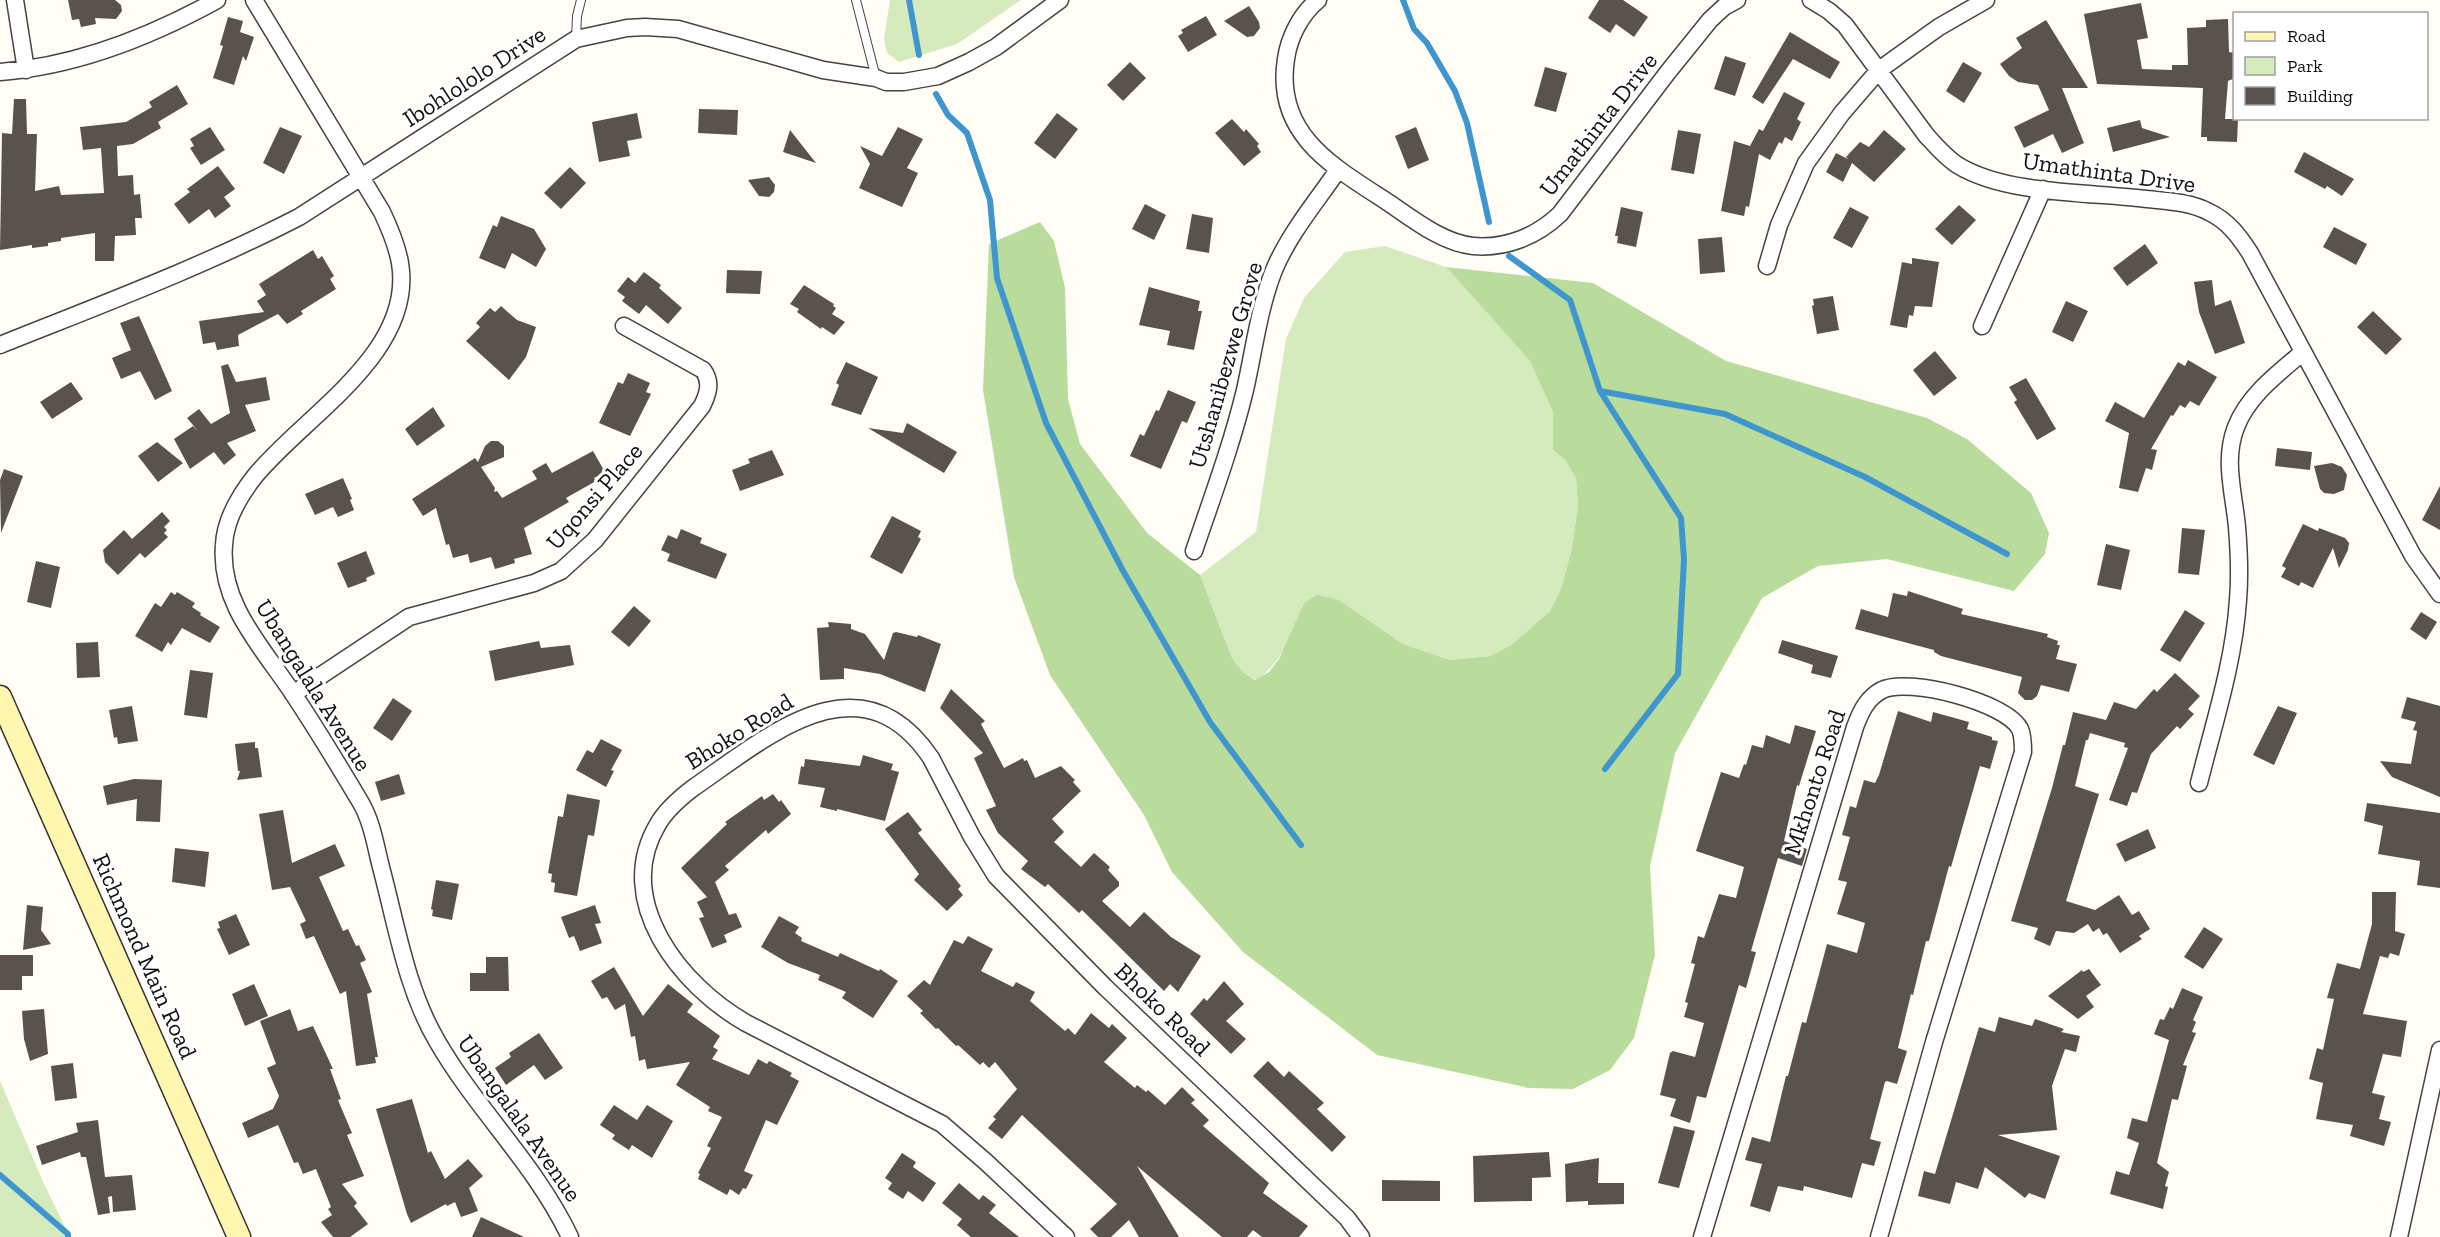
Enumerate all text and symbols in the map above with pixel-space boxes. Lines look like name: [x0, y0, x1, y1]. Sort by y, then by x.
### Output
legend: [2233, 12, 2428, 120]
street label: Ibohlololo Drive: [397, 19, 551, 133]
text: Road: [2287, 25, 2326, 47]
street label: Umathinta Drive: [1533, 46, 1663, 202]
text: Park: [2287, 55, 2323, 77]
text: Building: [2287, 85, 2353, 107]
street label: Umathinta Drive: [2021, 146, 2197, 198]
street label: Utshanibezwe Grove: [1182, 258, 1268, 472]
street label: Uqonsi Place: [540, 437, 648, 555]
street label: Ubangalala Avenue: [250, 594, 378, 776]
street label: Bhoko Road: [680, 686, 798, 776]
street label: Mkhonto Road: [1777, 706, 1851, 858]
street label: Richmond Main Road: [87, 849, 203, 1063]
street label: Bhoko Road: [1109, 956, 1217, 1062]
street label: Ubangalala Avenue: [452, 1029, 588, 1207]

